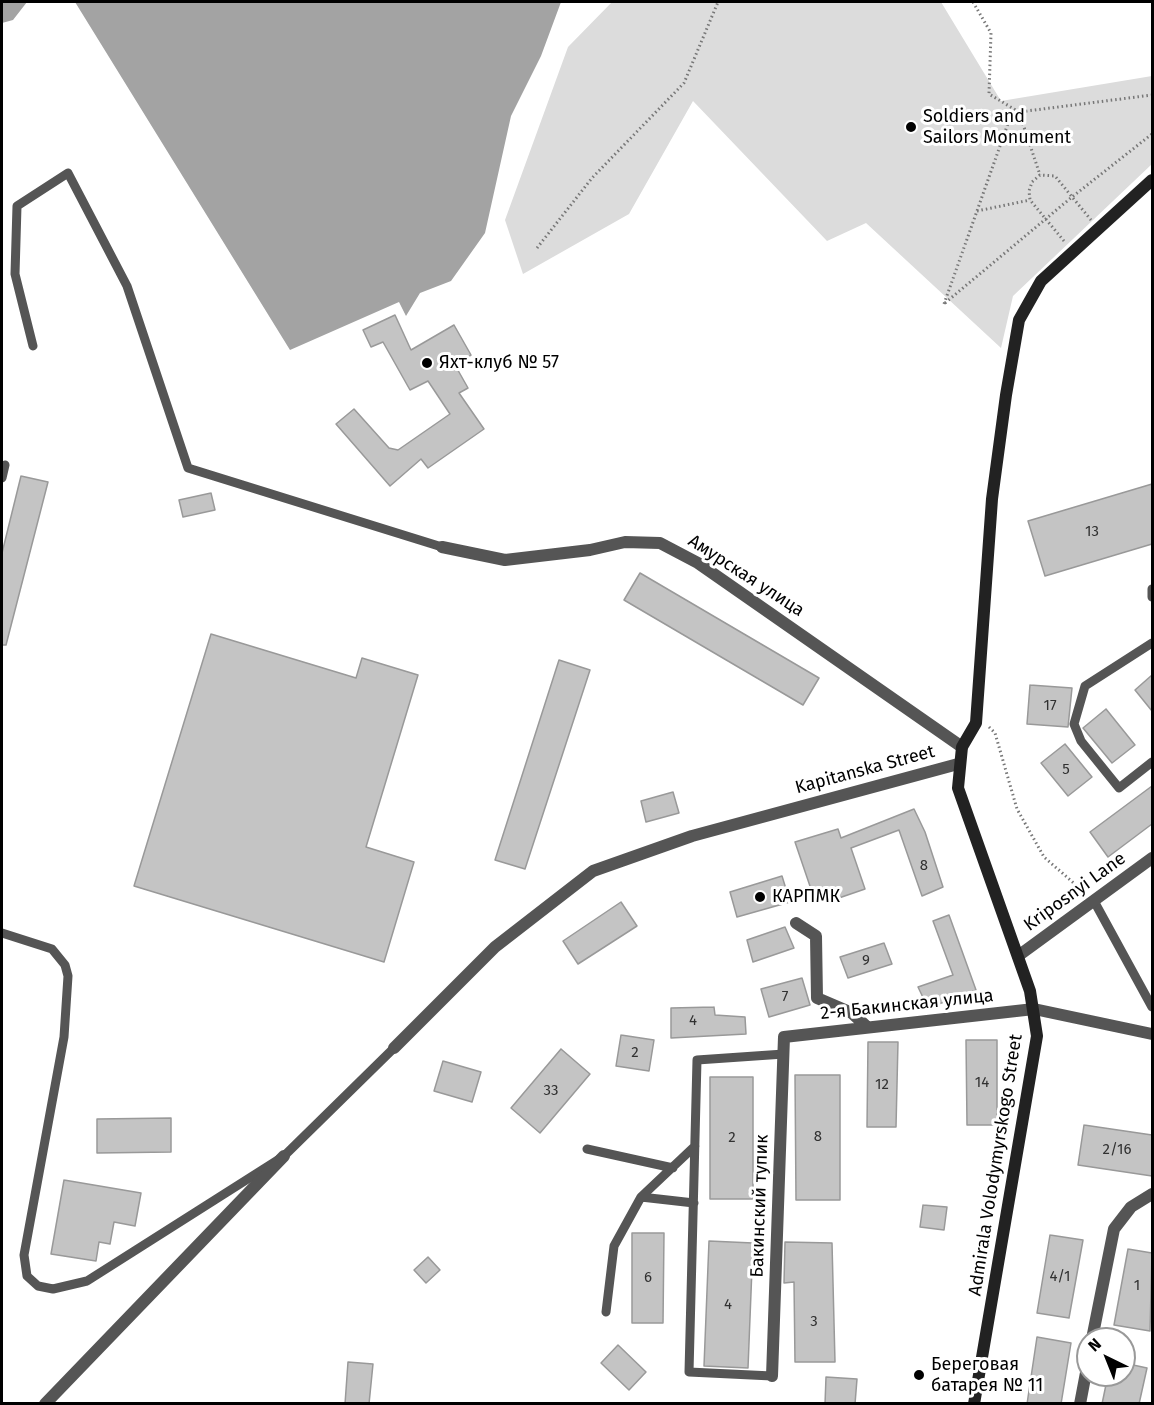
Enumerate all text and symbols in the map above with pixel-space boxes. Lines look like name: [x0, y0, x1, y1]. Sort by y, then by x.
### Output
place label: Soldiers and Sailors Monument: [923, 106, 1071, 148]
marker: Soldiers and Sailors Monument: [904, 120, 918, 134]
place label: Яхт-клуб № 57: [439, 352, 559, 374]
marker: Яхт-клуб № 57: [420, 356, 434, 370]
house number: 13: [1085, 523, 1099, 541]
street label: Амурская улица: [684, 530, 808, 622]
house number: 17: [1043, 697, 1057, 715]
street label: Kapitanska Street: [793, 741, 937, 799]
house number: 5: [1062, 761, 1070, 779]
street label: Kriposnyi Lane: [1020, 848, 1130, 936]
house number: 8: [920, 857, 928, 875]
place label: КАРПМК: [772, 886, 840, 908]
marker: КАРПМК: [753, 890, 767, 904]
house number: 9: [862, 952, 870, 970]
street label: 2-я Бакинская улица: [819, 985, 995, 1025]
house number: 7: [782, 988, 788, 1006]
house number: 4: [689, 1012, 697, 1030]
street label: Admirala Volodymyrskogo Street: [965, 1033, 1027, 1297]
house number: 2: [631, 1044, 639, 1062]
house number: 14: [975, 1074, 989, 1092]
house number: 12: [875, 1076, 889, 1094]
house number: 33: [544, 1082, 558, 1100]
house number: 8: [814, 1128, 822, 1146]
house number: 2: [728, 1129, 736, 1147]
street label: Бакинский тупик: [747, 1134, 773, 1278]
house number: 2/16: [1103, 1141, 1131, 1159]
house number: 4/1: [1049, 1268, 1071, 1286]
house number: 6: [644, 1269, 652, 1287]
house number: 1: [1134, 1277, 1140, 1295]
house number: 4: [724, 1296, 732, 1314]
house number: 3: [810, 1313, 818, 1331]
north arrow: [1076, 1327, 1136, 1387]
text: N: [1084, 1334, 1105, 1356]
place label: Береговая батарея № 11: [931, 1354, 1043, 1396]
marker: Береговая батарея № 11: [912, 1368, 926, 1382]

